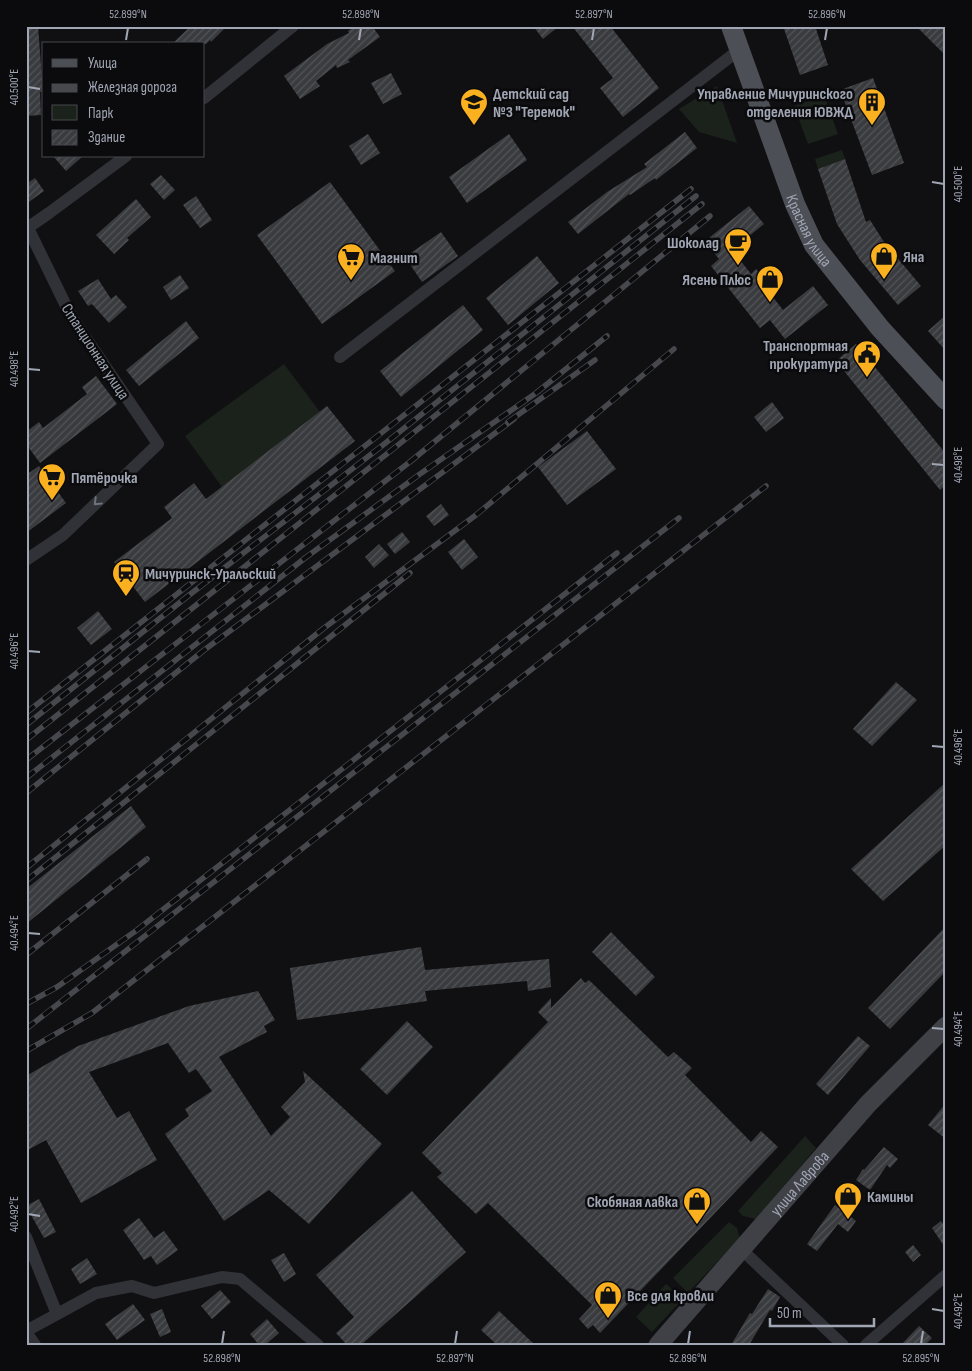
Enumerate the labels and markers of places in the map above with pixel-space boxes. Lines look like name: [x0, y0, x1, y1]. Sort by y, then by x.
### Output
place label: Детский сад №3 "Теремок": [493, 85, 575, 122]
place label: Управление Мичуринского отделения ЮВЖД: [697, 85, 854, 122]
school or university icon: Детский сад №3 "Теремок": [459, 87, 489, 126]
building icon: Управление Мичуринского отделения ЮВЖД: [857, 87, 887, 126]
cafe icon: Шоколад: [723, 227, 753, 266]
place label: Шоколад: [667, 234, 719, 253]
shop icon: Яна: [869, 241, 899, 280]
supermarket icon: Магнит: [336, 242, 366, 281]
place label: Яна: [903, 248, 924, 267]
place label: Магнит: [370, 249, 418, 268]
shop icon: Ясень Плюс: [755, 264, 785, 303]
place label: Ясень Плюс: [682, 271, 751, 290]
place label: Транспортная прокуратура: [763, 337, 848, 374]
public building icon: Транспортная прокуратура: [852, 339, 882, 378]
supermarket icon: Пятёрочка: [37, 462, 67, 501]
place label: Пятёрочка: [71, 469, 138, 488]
station icon: Мичуринск-Уральский: [111, 558, 141, 597]
place label: Мичуринск-Уральский: [145, 565, 276, 584]
shop icon: Камины: [833, 1181, 863, 1220]
shop icon: Скобяная лавка: [682, 1186, 712, 1225]
place label: Камины: [867, 1188, 914, 1207]
place label: Скобяная лавка: [587, 1193, 678, 1212]
shop icon: Все для кровли: [593, 1280, 623, 1319]
place label: Все для кровли: [627, 1287, 714, 1306]

